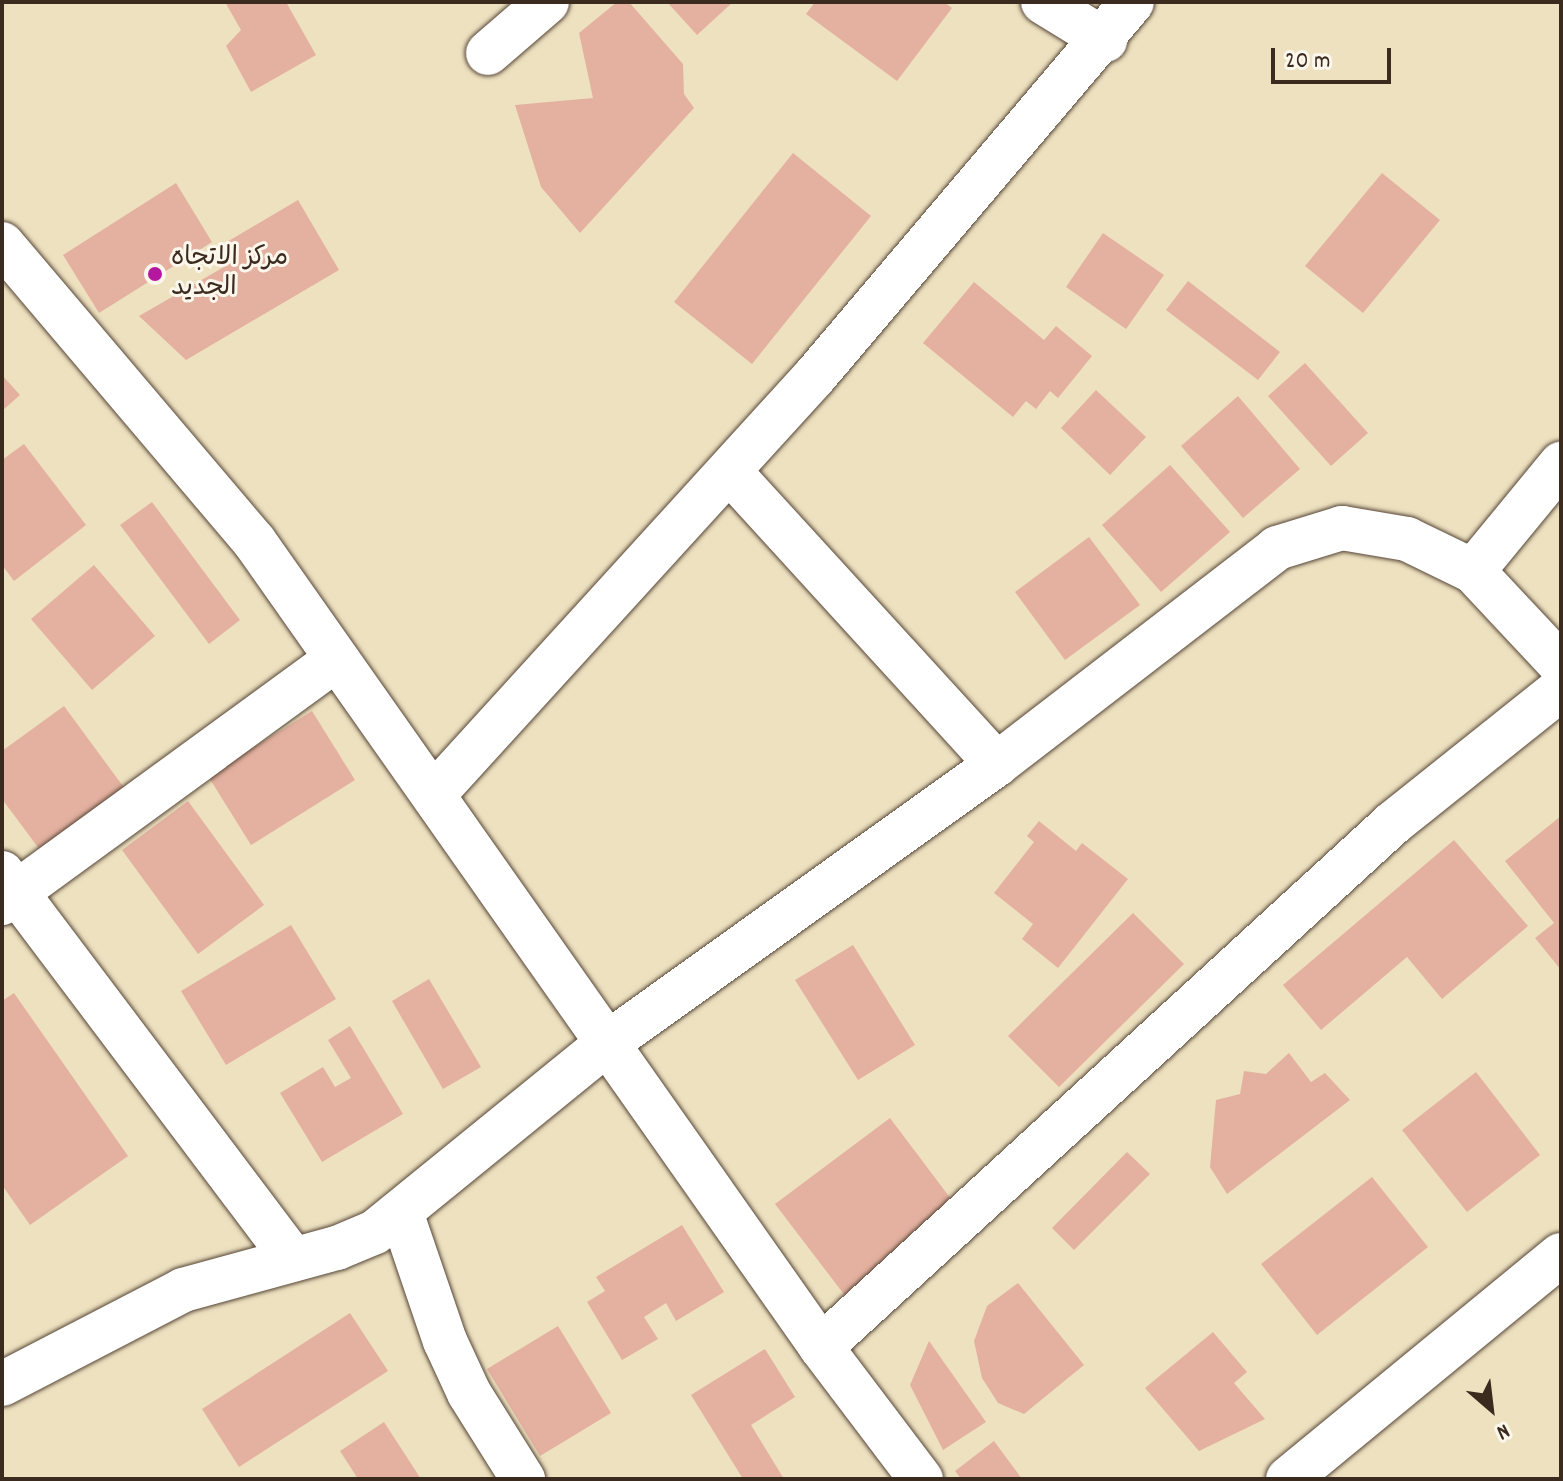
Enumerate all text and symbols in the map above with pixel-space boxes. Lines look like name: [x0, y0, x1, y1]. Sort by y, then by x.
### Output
scale bar: [1275, 32, 1395, 82]
text: 20 m: [1285, 45, 1331, 79]
place label: مركز الاتجاه الجديد: [171, 243, 288, 304]
marker: مركز الاتجاه الجديد: [146, 265, 164, 283]
north arrow: [1451, 1369, 1531, 1449]
text: N: [1490, 1414, 1515, 1447]

